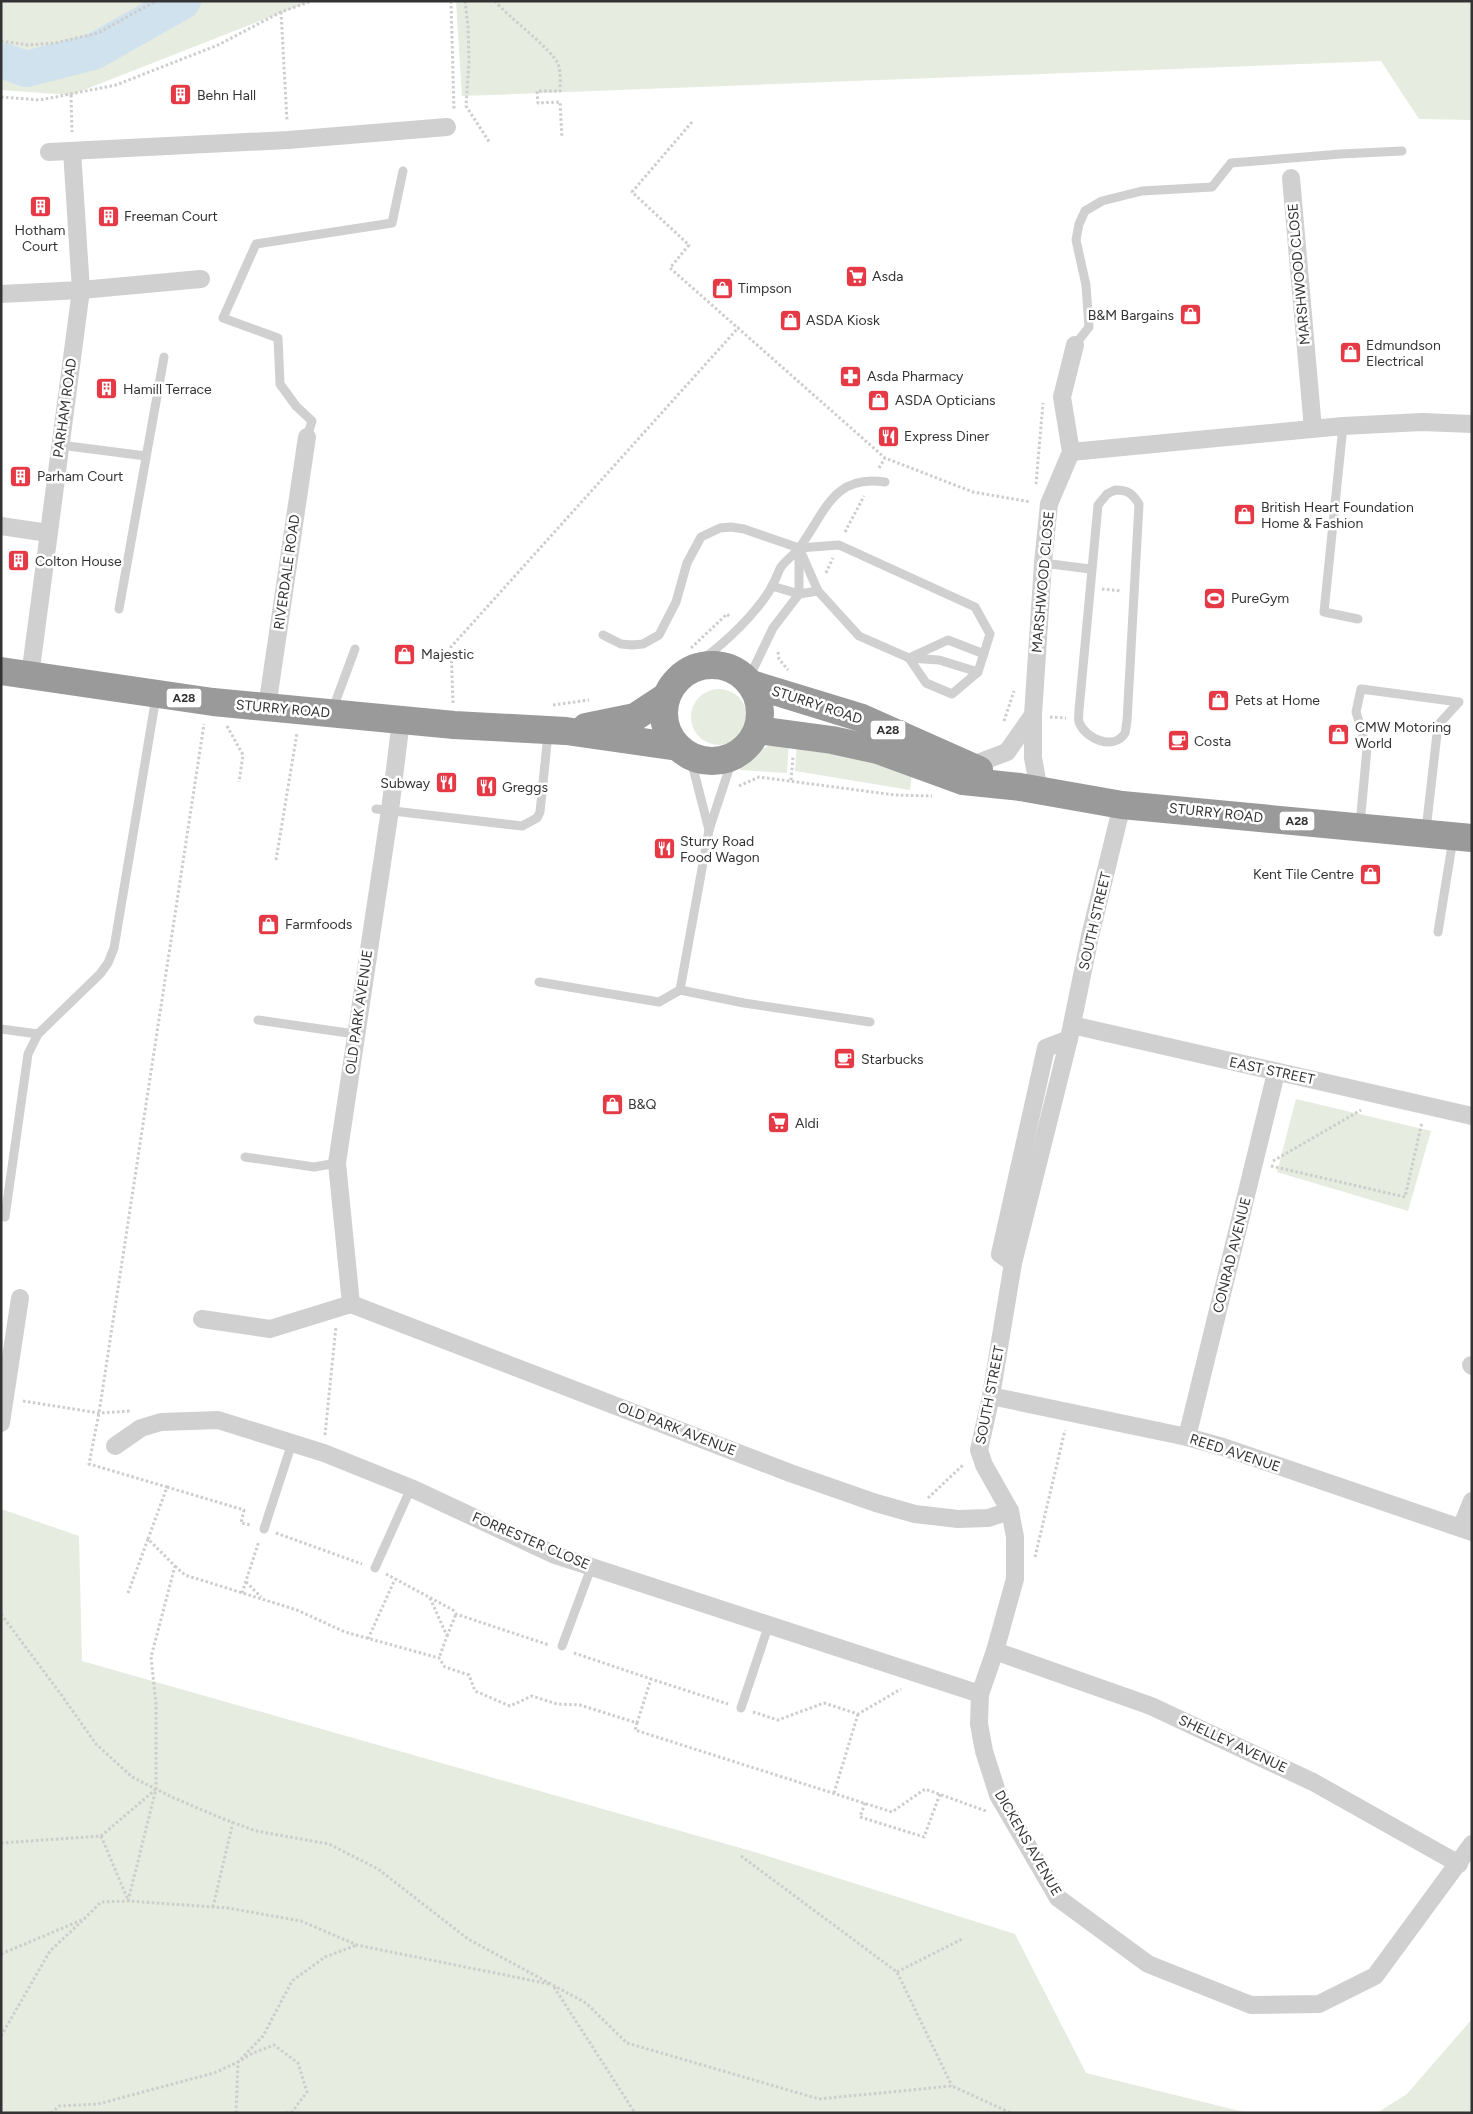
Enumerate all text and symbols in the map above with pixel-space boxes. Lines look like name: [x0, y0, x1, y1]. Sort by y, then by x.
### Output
building icon: Behn Hall: [169, 83, 193, 107]
place label: Behn Hall: [197, 87, 256, 104]
building icon: Hotham Court: [28, 195, 52, 219]
street label: MARSHWOOD CLOSE: [1284, 202, 1314, 346]
building icon: Freeman Court: [96, 204, 120, 228]
place label: Freeman Court: [124, 208, 218, 225]
place label: Hotham Court: [15, 222, 65, 255]
supermarket icon: Asda: [844, 264, 868, 288]
place label: Asda: [872, 268, 903, 285]
shop icon: Timpson: [710, 276, 734, 300]
place label: Timpson: [738, 280, 792, 297]
shop icon: B&M Bargains: [1178, 303, 1202, 327]
place label: B&M Bargains: [1088, 307, 1174, 324]
shop icon: ASDA Kiosk: [778, 308, 802, 332]
place label: ASDA Kiosk: [806, 312, 880, 329]
place label: Edmundson Electrical: [1366, 337, 1441, 370]
shop icon: Edmundson Electrical: [1338, 341, 1362, 365]
street label: PARHAM ROAD: [50, 357, 80, 459]
pharmacy icon: Asda Pharmacy: [839, 364, 863, 388]
place label: Asda Pharmacy: [867, 368, 964, 385]
building icon: Hamill Terrace: [95, 377, 119, 401]
place label: Hamill Terrace: [123, 381, 212, 398]
shop icon: ASDA Opticians: [867, 388, 891, 412]
place label: ASDA Opticians: [895, 392, 996, 409]
restaurant icon: Express Diner: [876, 424, 900, 448]
place label: Express Diner: [904, 428, 989, 445]
building icon: Parham Court: [9, 464, 33, 488]
place label: Parham Court: [37, 468, 123, 485]
place label: British Heart Foundation Home & Fashion: [1261, 499, 1414, 532]
shop icon: British Heart Foundation Home & Fashion: [1233, 503, 1257, 527]
street label: MARSHWOOD CLOSE: [1028, 510, 1058, 654]
street label: RIVERDALE ROAD: [270, 513, 304, 631]
building icon: Colton House: [7, 549, 31, 573]
place label: Colton House: [35, 553, 122, 570]
sports icon: PureGym: [1203, 586, 1227, 610]
place label: PureGym: [1231, 590, 1289, 607]
shop icon: Majestic: [393, 642, 417, 666]
place label: Majestic: [421, 646, 474, 663]
street label: STURRY ROAD: [769, 682, 865, 728]
road number: A28: [166, 688, 202, 708]
shop icon: Pets at Home: [1207, 688, 1231, 712]
place label: Pets at Home: [1235, 692, 1320, 709]
street label: STURRY ROAD: [235, 696, 331, 722]
place label: CMW Motoring World: [1355, 719, 1451, 752]
road number: A28: [870, 720, 906, 740]
shop icon: CMW Motoring World: [1327, 723, 1351, 747]
cafe icon: Costa: [1166, 729, 1190, 753]
place label: Costa: [1194, 733, 1231, 750]
restaurant icon: Subway: [434, 771, 458, 795]
place label: Subway: [380, 775, 431, 792]
restaurant icon: Greggs: [474, 775, 498, 799]
place label: Greggs: [502, 779, 548, 796]
street label: STURRY ROAD: [1168, 800, 1264, 826]
road number: A28: [1280, 811, 1314, 830]
place label: Sturry Road Food Wagon: [680, 833, 760, 866]
restaurant icon: Sturry Road Food Wagon: [652, 837, 676, 861]
shop icon: Kent Tile Centre: [1358, 862, 1382, 886]
place label: Kent Tile Centre: [1253, 866, 1354, 883]
street label: SOUTH STREET: [1075, 870, 1115, 972]
shop icon: Farmfoods: [257, 912, 281, 936]
place label: Farmfoods: [285, 916, 352, 933]
street label: OLD PARK AVENUE: [342, 949, 376, 1075]
cafe icon: Starbucks: [833, 1047, 857, 1071]
place label: Starbucks: [861, 1051, 924, 1068]
street label: EAST STREET: [1228, 1054, 1317, 1088]
shop icon: B&Q: [600, 1092, 624, 1116]
place label: B&Q: [628, 1096, 657, 1113]
supermarket icon: Aldi: [767, 1111, 791, 1135]
place label: Aldi: [795, 1115, 819, 1132]
street label: CONRAD AVENUE: [1209, 1195, 1255, 1315]
street label: SOUTH STREET: [972, 1344, 1008, 1446]
street label: OLD PARK AVENUE: [615, 1399, 739, 1459]
street label: REED AVENUE: [1188, 1430, 1282, 1476]
street label: FORRESTER CLOSE: [470, 1509, 592, 1573]
street label: SHELLEY AVENUE: [1176, 1711, 1290, 1777]
street label: DICKENS AVENUE: [991, 1787, 1065, 1899]

